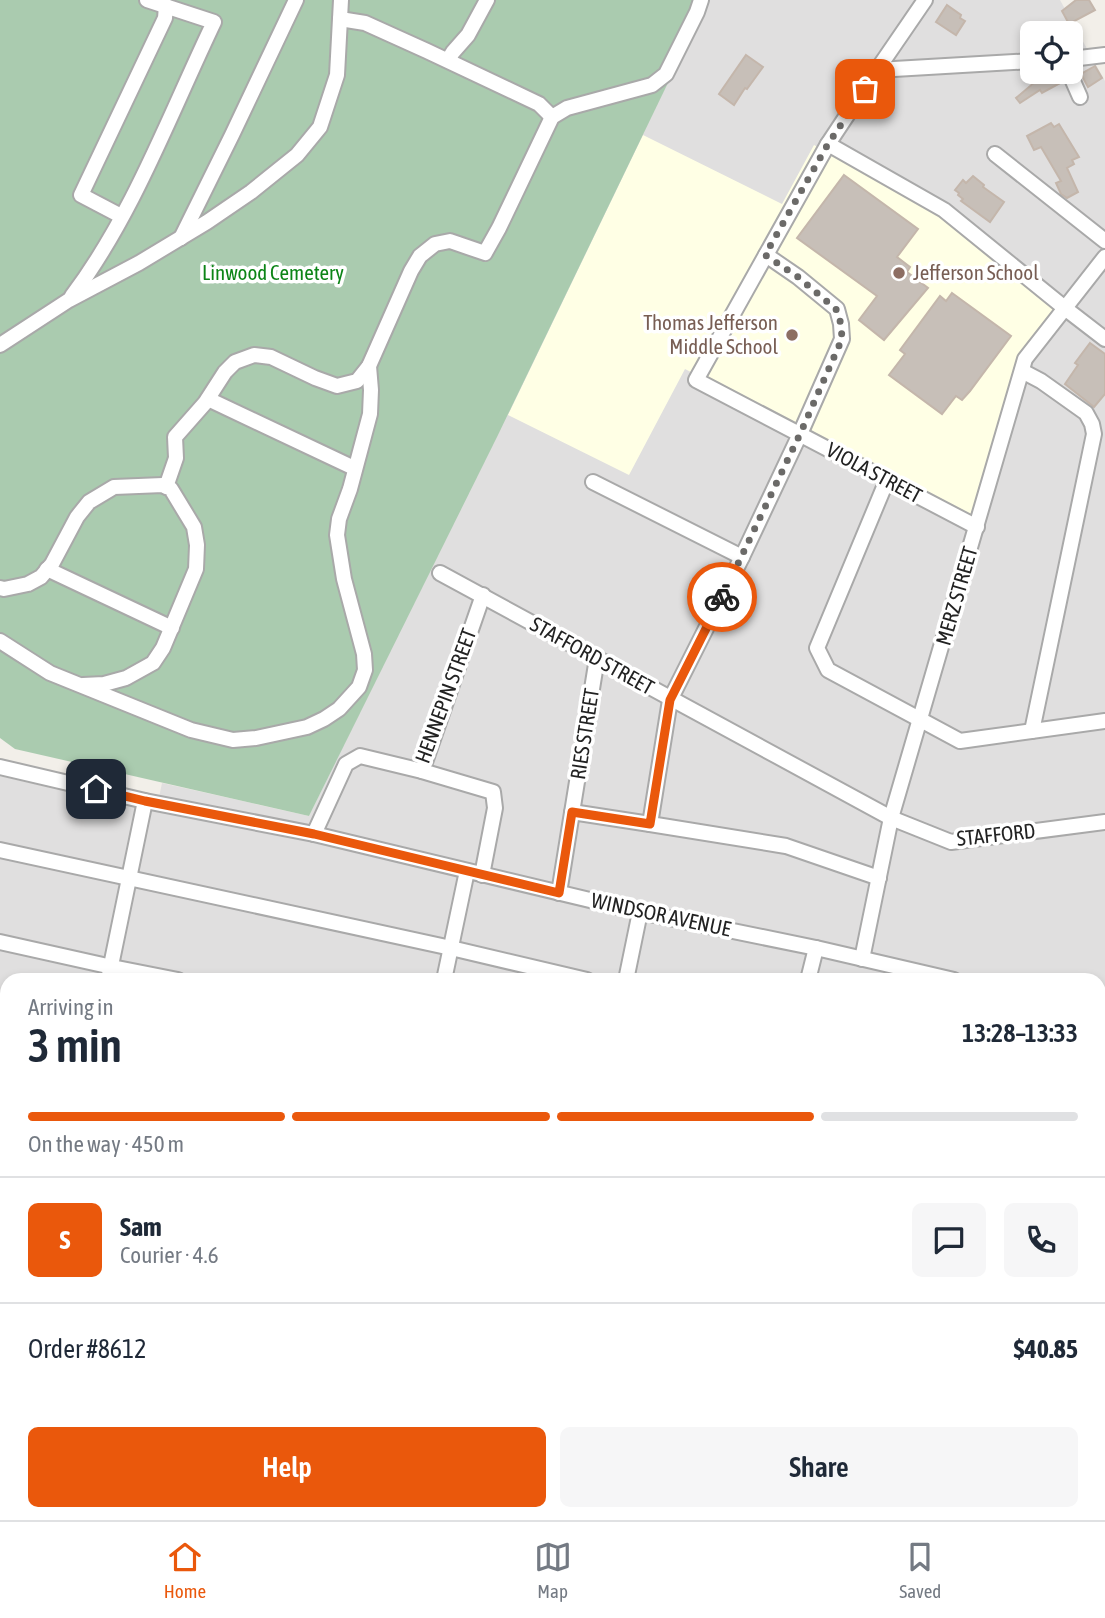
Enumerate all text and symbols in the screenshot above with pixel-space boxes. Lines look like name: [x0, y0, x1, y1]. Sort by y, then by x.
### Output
map controls: [1020, 21, 1083, 84]
button: locate: [1020, 21, 1083, 84]
pin: [835, 59, 895, 119]
icon: bag: [846, 70, 884, 108]
park label: Linwood Cemetery: [202, 260, 344, 284]
place label: Jefferson School: [913, 260, 1039, 284]
marker: Jefferson School: [891, 265, 907, 281]
place label: Thomas Jefferson Middle School: [643, 310, 778, 358]
marker: Thomas Jefferson Middle School: [784, 327, 800, 343]
street label: VIOLA STREET: [823, 437, 926, 507]
street label: MERZ STREET: [931, 544, 982, 648]
courier: [687, 562, 757, 632]
icon: bike: [703, 578, 741, 616]
street label: STAFFORD STREET: [527, 611, 658, 699]
street label: HENNEPIN STREET: [410, 625, 481, 766]
street label: RIES STREET: [565, 686, 603, 781]
pin: [66, 759, 126, 819]
icon: home: [77, 770, 115, 808]
street label: STAFFORD: [955, 818, 1036, 850]
street label: WINDSOR AVENUE: [589, 888, 733, 941]
text: Arriving in: [28, 994, 114, 1020]
text: 13:28–13:33: [962, 1018, 1078, 1048]
text: 3 min: [28, 1019, 122, 1072]
text: On the way · 450 m: [28, 1131, 184, 1157]
button: chat: [912, 1203, 986, 1277]
button: phone: [1004, 1203, 1078, 1277]
text: Sam: [120, 1212, 162, 1242]
text: S: [60, 1225, 70, 1255]
text: Courier · 4.6: [120, 1242, 219, 1268]
text: Order #8612: [28, 1334, 147, 1364]
text: $40.85: [1014, 1334, 1078, 1364]
button: Help: [28, 1427, 546, 1507]
button: Share: [560, 1427, 1078, 1507]
tab: Home: [164, 1538, 206, 1602]
tab: Map: [534, 1538, 572, 1602]
tab: Saved: [899, 1538, 941, 1602]

